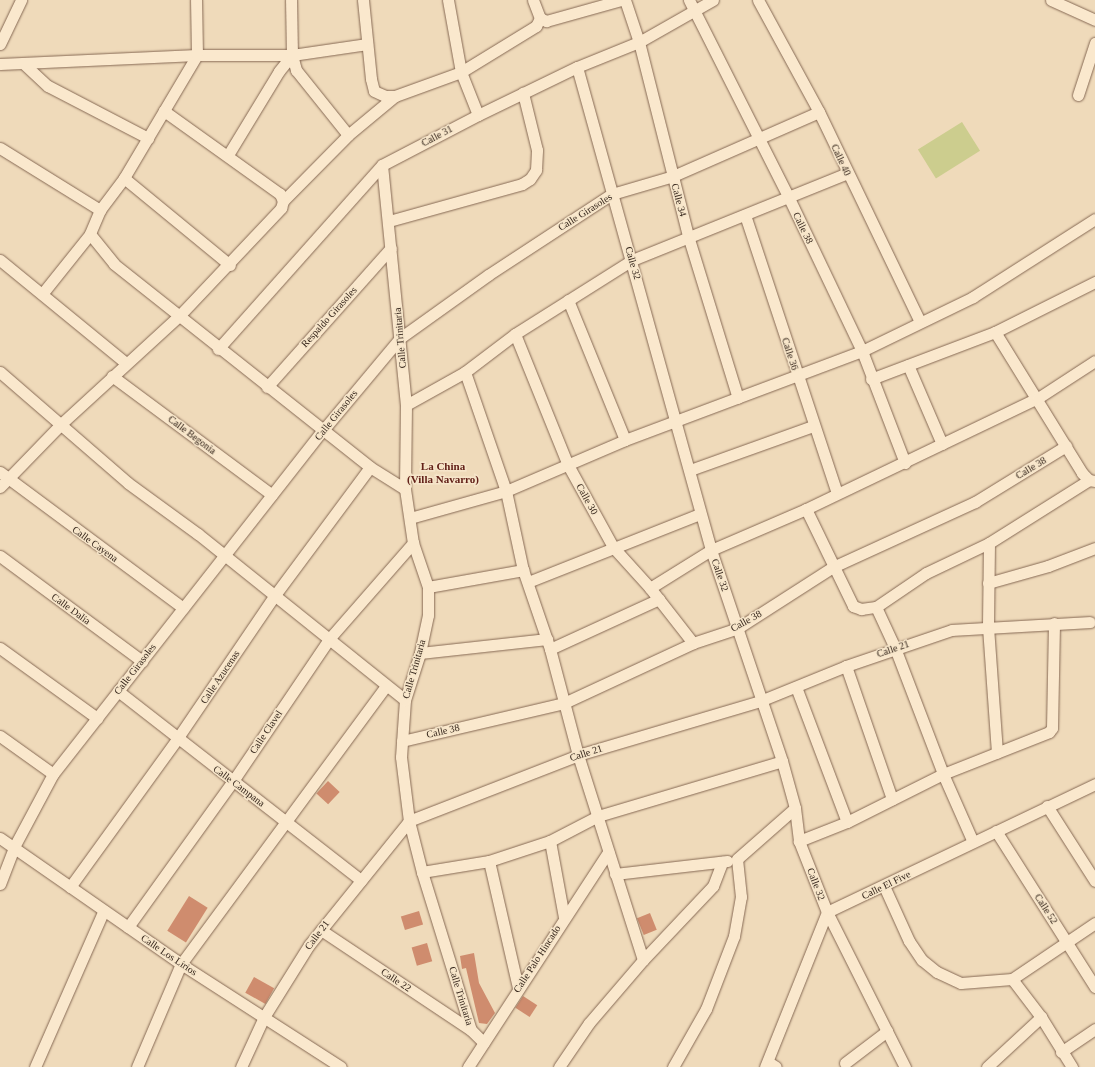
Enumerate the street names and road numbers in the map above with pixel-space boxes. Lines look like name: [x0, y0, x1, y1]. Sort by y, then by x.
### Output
street label: Calle 31: [419, 123, 455, 149]
street label: Calle 40: [828, 142, 854, 178]
street label: Calle 34: [669, 182, 689, 218]
street label: Calle Girasoles: [556, 191, 614, 233]
street label: Calle 38: [790, 210, 816, 246]
street label: Calle 32: [623, 245, 643, 281]
street label: Respaldo Girasoles: [299, 284, 359, 350]
street label: Calle Trinitaria: [391, 307, 409, 369]
street label: Calle 36: [779, 336, 801, 372]
street label: Calle Girasoles: [312, 387, 360, 443]
street label: Calle Begonia: [166, 413, 218, 457]
street label: Calle 38: [1014, 454, 1048, 482]
street label: Calle 30: [574, 481, 600, 517]
street label: Calle Cayena: [70, 523, 120, 565]
street label: Calle 32: [709, 557, 731, 593]
street label: Calle Dalia: [49, 591, 93, 627]
street label: Calle 38: [728, 608, 764, 634]
street label: Calle Trinitaria: [400, 638, 428, 700]
street label: Calle 21: [875, 638, 911, 660]
street label: Calle Girasoles: [111, 641, 159, 697]
street label: Calle Azucenas: [198, 648, 242, 706]
street label: Calle Clavel: [247, 708, 285, 756]
street label: Calle 38: [425, 721, 461, 741]
street label: Calle 21: [568, 742, 604, 764]
street label: Calle Campana: [211, 763, 267, 809]
street label: Calle 32: [804, 866, 828, 902]
street label: Calle El Five: [860, 868, 912, 902]
street label: Calle 52: [1032, 892, 1060, 926]
street label: Calle 21: [302, 918, 332, 952]
street label: Calle Palo Hincado: [511, 923, 563, 995]
street label: Calle Los Lirios: [139, 932, 199, 978]
street label: Calle Trinitaria: [446, 965, 476, 1027]
street label: Calle 22: [379, 966, 413, 994]

